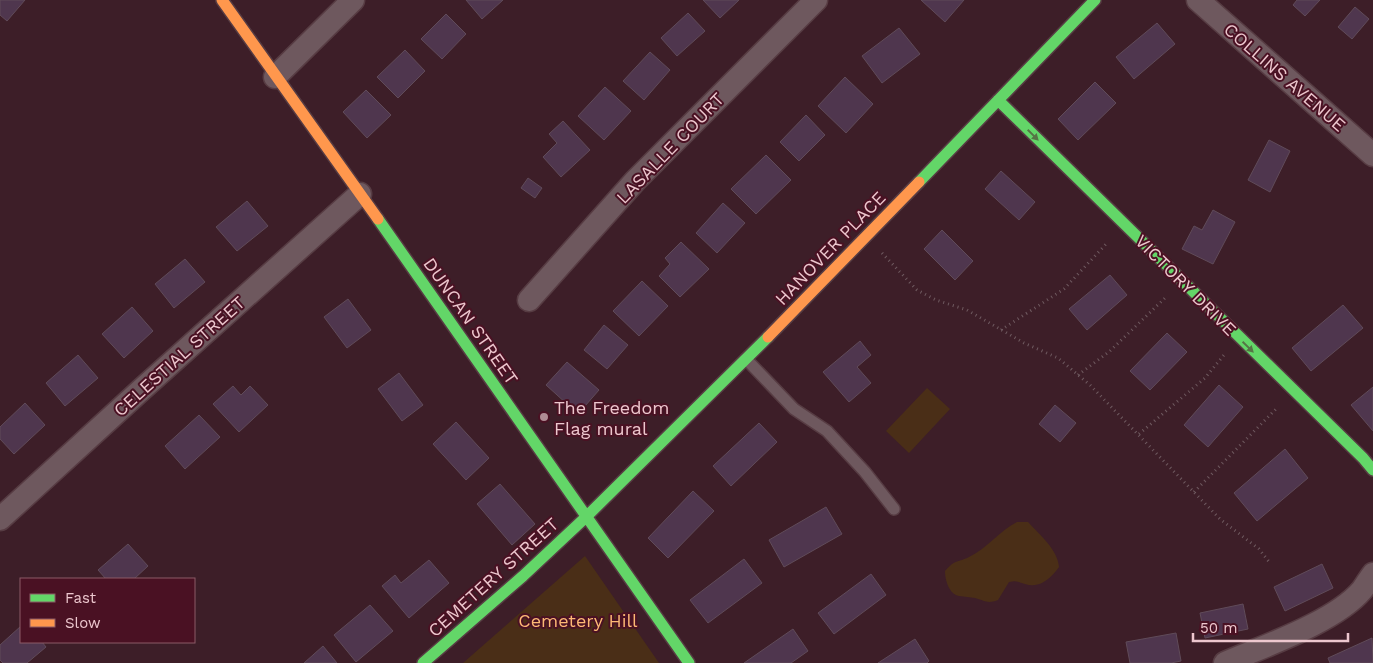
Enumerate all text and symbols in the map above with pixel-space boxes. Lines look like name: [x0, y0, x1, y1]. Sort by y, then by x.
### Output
street label: COLLINS AVENUE: [1220, 18, 1350, 136]
street label: LASALLE COURT: [612, 88, 728, 208]
one-way arrow: [1026, 129, 1038, 141]
street label: HANOVER PLACE: [770, 187, 890, 309]
street label: VICTORY DRIVE: [1131, 230, 1241, 340]
street label: DUNCAN STREET: [419, 253, 523, 389]
street label: CELESTIAL STREET: [109, 291, 249, 420]
one-way arrow: [1242, 341, 1254, 353]
place label: The Freedom Flag mural: [554, 397, 670, 439]
marker: The Freedom Flag mural: [538, 411, 550, 423]
street label: CEMETERY STREET: [424, 513, 563, 641]
legend: [20, 578, 195, 643]
text: Fast: [65, 589, 97, 607]
park label: Cemetery Hill: [518, 610, 638, 631]
scale bar: [1193, 610, 1348, 642]
text: Slow: [65, 614, 101, 632]
text: 50 m: [1200, 619, 1237, 637]

